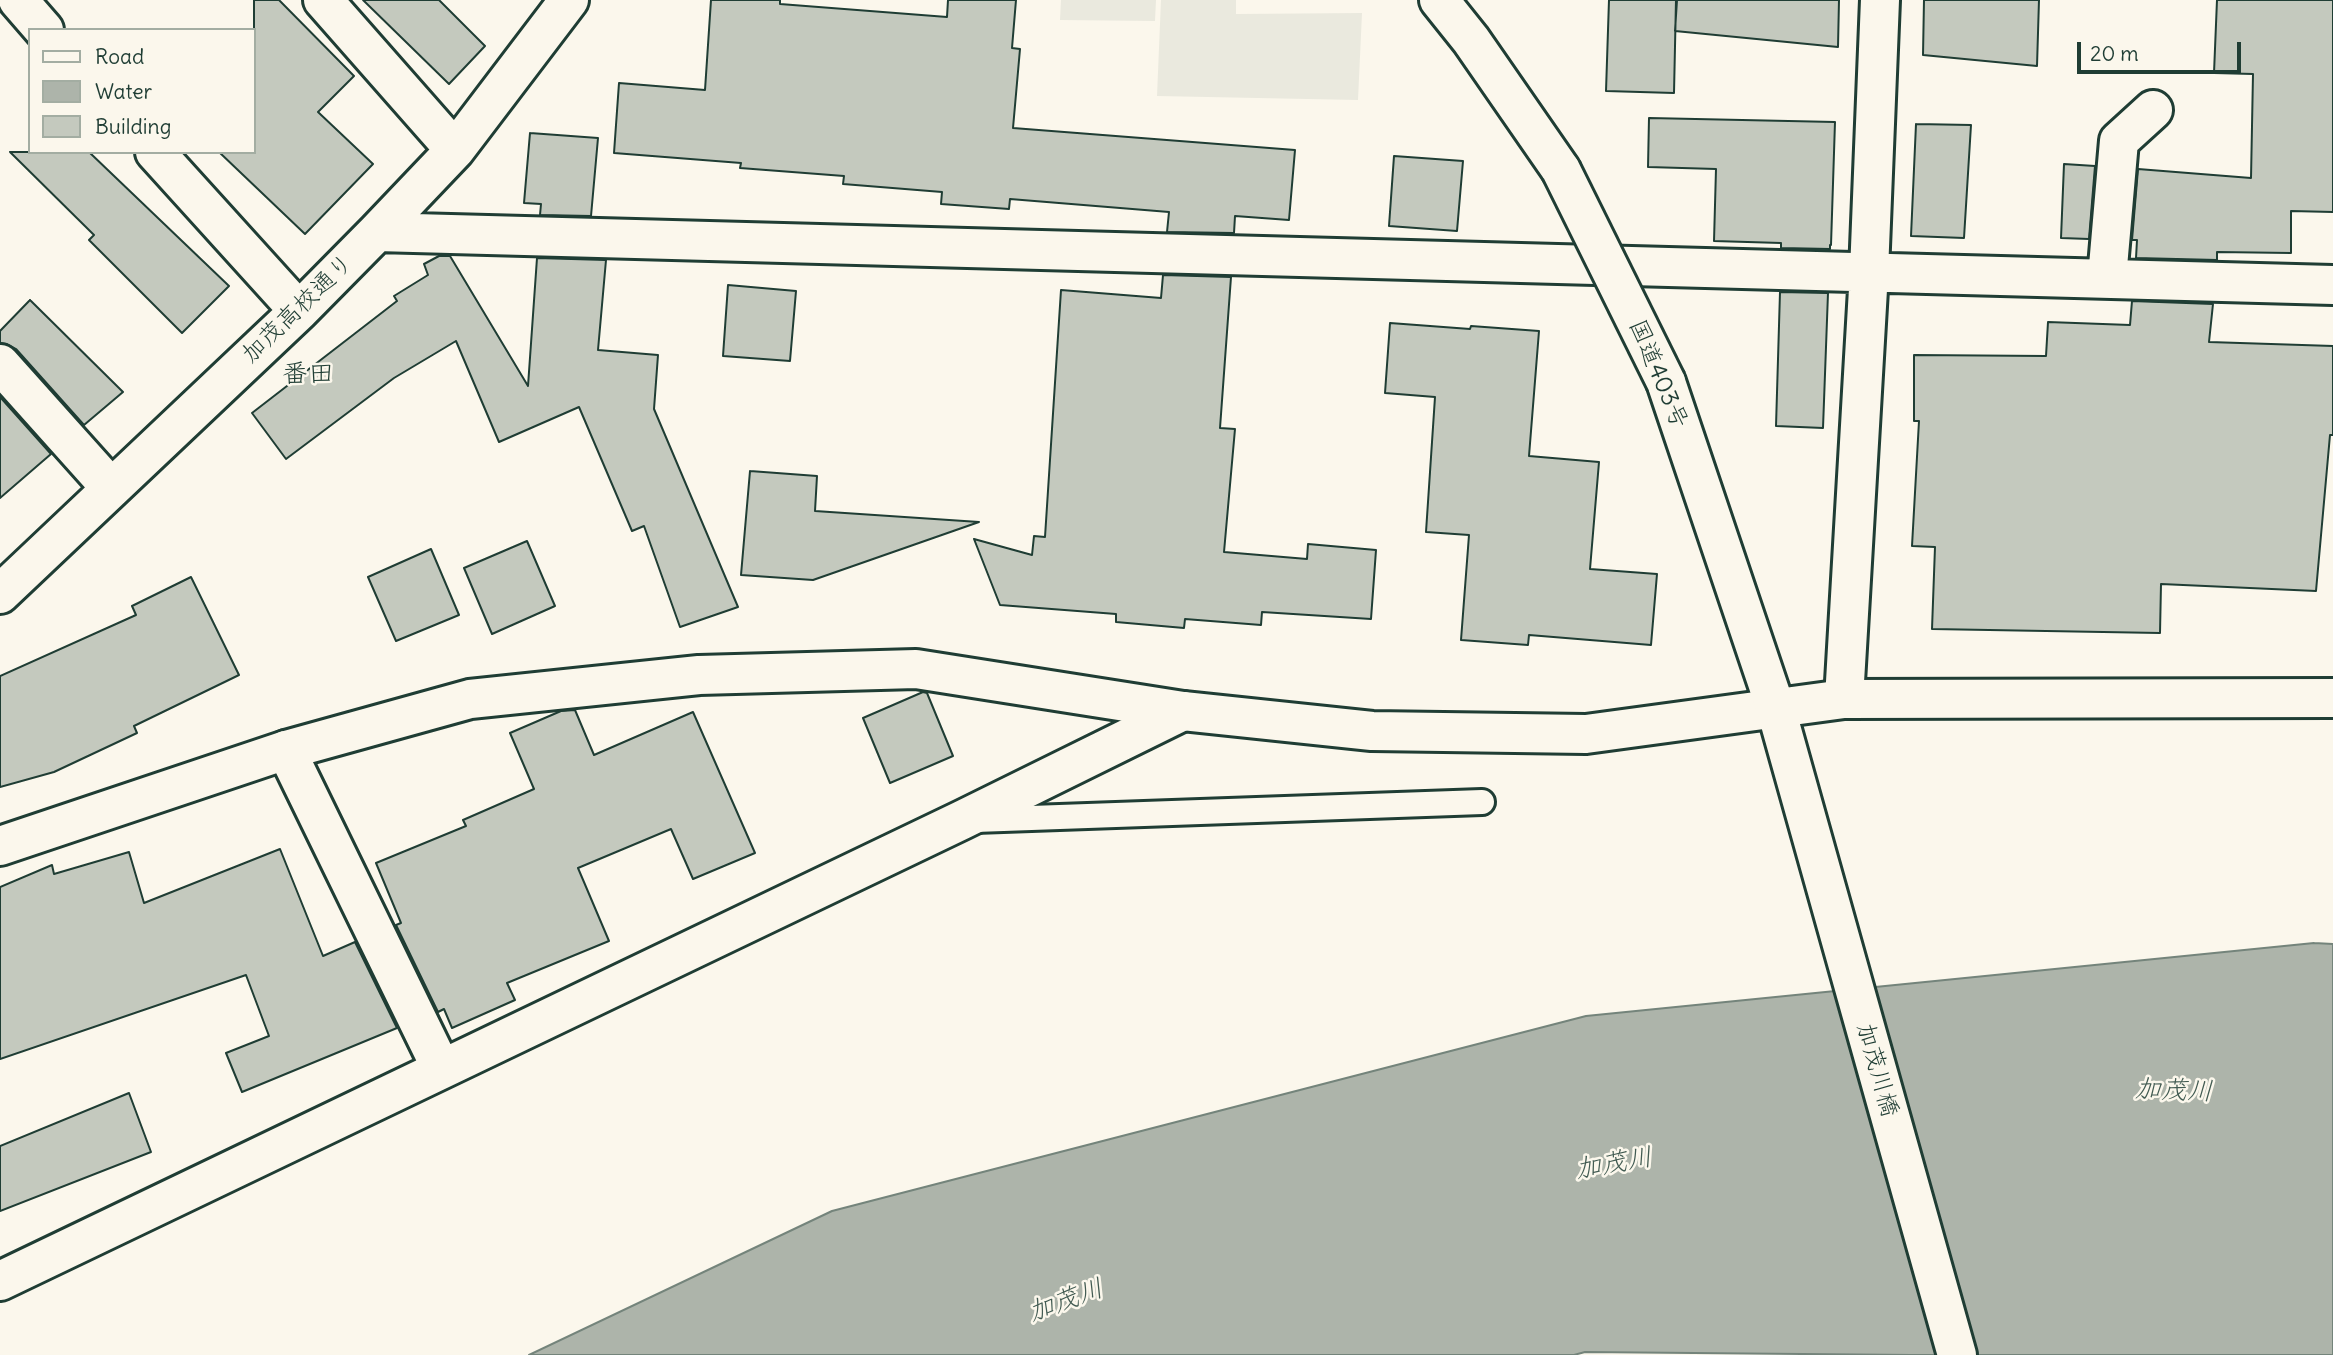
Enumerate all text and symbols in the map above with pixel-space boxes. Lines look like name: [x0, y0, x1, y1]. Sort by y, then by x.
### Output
legend: [28, 28, 256, 154]
scale bar: [2081, 28, 2246, 72]
text: 20 m: [2090, 40, 2139, 67]
text: Road: [95, 43, 144, 70]
text: Water: [95, 78, 152, 105]
text: Building: [95, 113, 171, 140]
street label: 加茂高校通り: [236, 249, 360, 369]
street label: 国道403号: [1622, 315, 1694, 433]
district label: 番田: [282, 359, 334, 391]
street label: 加茂川橋: [1850, 1020, 1904, 1120]
water label: 加茂川: [2134, 1074, 2214, 1108]
water label: 加茂川: [1573, 1142, 1655, 1186]
water label: 加茂川: [1024, 1273, 1108, 1329]

